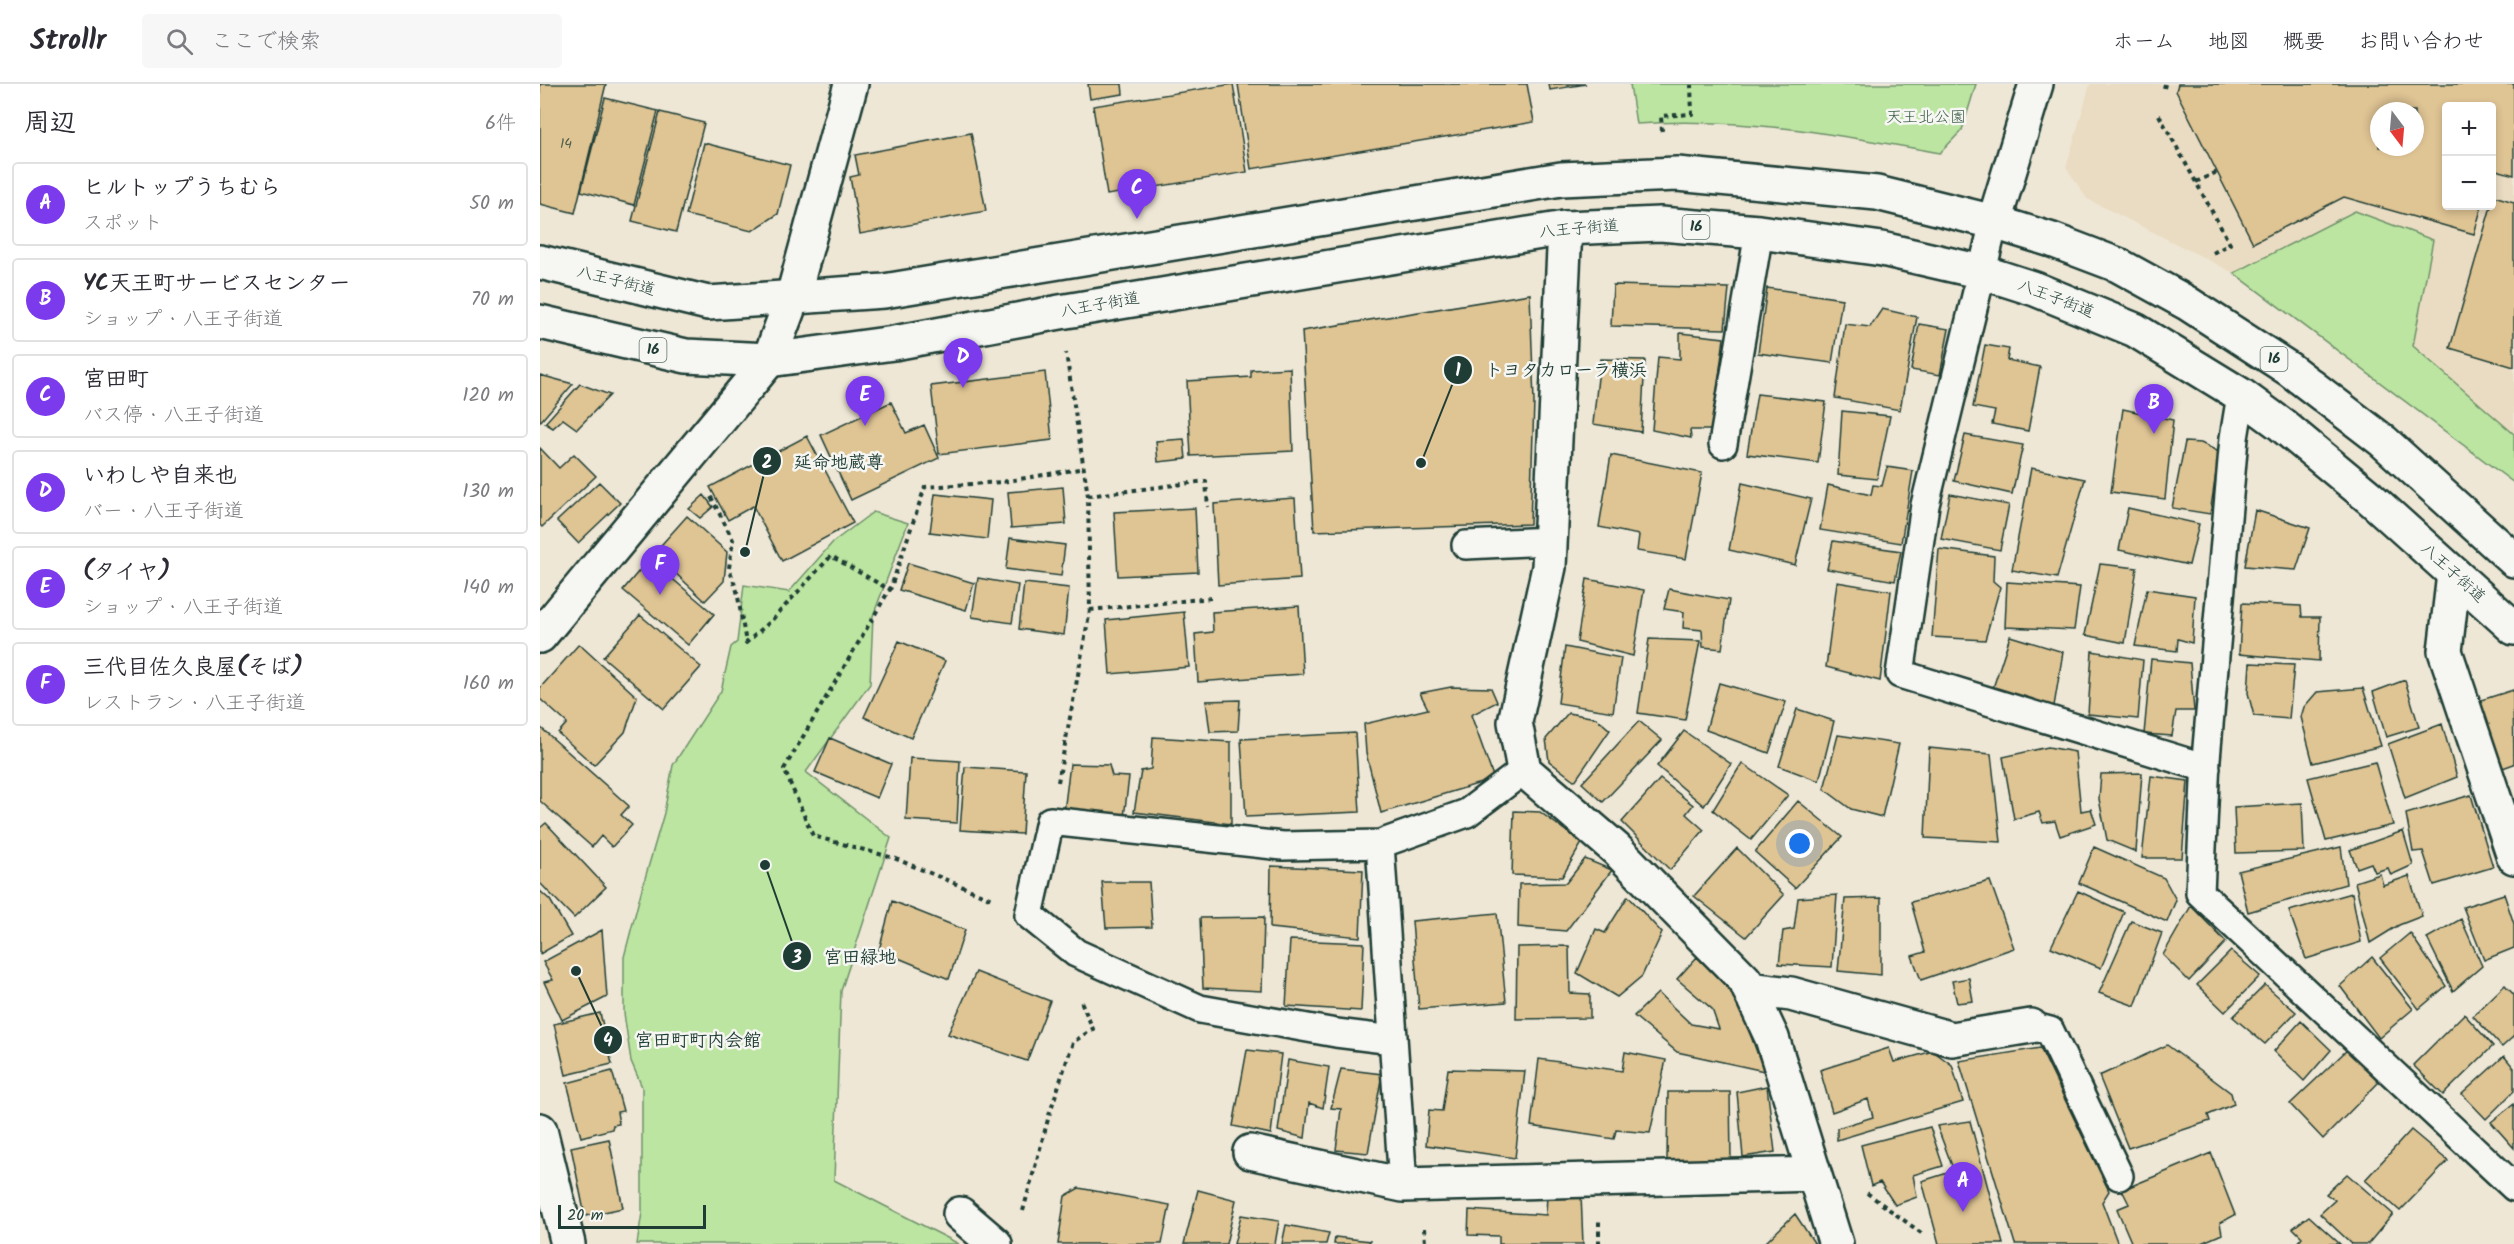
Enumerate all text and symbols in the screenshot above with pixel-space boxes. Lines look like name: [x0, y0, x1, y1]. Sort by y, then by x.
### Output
search box: [142, 14, 562, 68]
text: Strollr: [30, 19, 106, 64]
icon: search: [163, 25, 196, 58]
text: ここで検索: [211, 25, 321, 60]
text: ホーム: [2113, 26, 2175, 59]
text: 地図: [2208, 26, 2250, 59]
text: 概要: [2283, 26, 2325, 59]
text: お問い合わせ: [2358, 26, 2484, 59]
north arrow: [2370, 102, 2424, 156]
map controls: [2442, 102, 2496, 210]
button: +: [2442, 102, 2496, 156]
text: 周辺: [24, 103, 76, 145]
park label: 天王北公園: [1886, 105, 1966, 130]
text: 6件: [485, 108, 516, 140]
house number: 14: [560, 133, 572, 155]
button: −: [2442, 156, 2496, 210]
pin: C: [1118, 170, 1156, 219]
text: ヒルトップうちむら: [83, 171, 281, 206]
text: A: [39, 188, 52, 220]
text: 50 m: [469, 188, 514, 220]
text: スポット: [83, 208, 163, 240]
street label: 八王子街道: [1538, 213, 1620, 245]
road number: 16: [1682, 215, 1710, 239]
street label: 八王子街道: [574, 259, 658, 303]
text: YC天王町サービスセンター: [83, 267, 350, 302]
street label: 八王子街道: [2014, 273, 2098, 325]
text: B: [39, 284, 52, 316]
text: 70 m: [471, 284, 514, 316]
street label: 八王子街道: [1058, 286, 1142, 324]
text: ショップ · 八王子街道: [83, 304, 283, 336]
road number: 16: [640, 338, 666, 362]
pin: D: [944, 338, 982, 388]
road number: 16: [2260, 347, 2288, 371]
callout: トヨタカローラ横浜: [1443, 352, 1659, 388]
text: 1: [1455, 357, 1461, 386]
text: トヨタカローラ横浜: [1485, 357, 1647, 386]
text: 宮田町: [83, 363, 149, 398]
pin: E: [846, 376, 884, 426]
text: C: [39, 380, 52, 412]
text: 120 m: [462, 380, 514, 412]
pin: B: [2134, 384, 2174, 434]
text: バス停 · 八王子街道: [83, 400, 264, 432]
callout: 延命地蔵尊: [752, 443, 896, 479]
text: 2: [762, 449, 772, 478]
text: 延命地蔵尊: [794, 449, 884, 478]
text: いわしや自来也: [83, 459, 237, 494]
text: D: [39, 476, 52, 508]
text: 130 m: [462, 476, 514, 508]
text: バー · 八王子街道: [83, 496, 244, 528]
street label: 八王子街道: [2415, 537, 2491, 609]
pin: F: [640, 546, 680, 595]
text: (タイヤ): [83, 555, 170, 590]
text: E: [40, 572, 51, 604]
text: 140 m: [463, 572, 514, 604]
text: ショップ · 八王子街道: [83, 592, 283, 624]
text: 三代目佐久良屋(そば): [83, 651, 303, 686]
text: F: [40, 668, 51, 700]
text: 160 m: [463, 668, 514, 700]
text: レストラン · 八王子街道: [83, 688, 305, 720]
your location: [1785, 829, 1814, 858]
callout: 宮田緑地: [782, 938, 908, 974]
text: 3: [791, 944, 802, 973]
text: 宮田緑地: [824, 944, 896, 973]
callout: 宮田町町内会館: [593, 1022, 773, 1058]
text: 4: [603, 1027, 613, 1056]
text: 宮田町町内会館: [635, 1027, 761, 1056]
pin: A: [1944, 1162, 1982, 1212]
scale bar: [558, 1202, 706, 1230]
text: 20 m: [567, 1203, 603, 1228]

